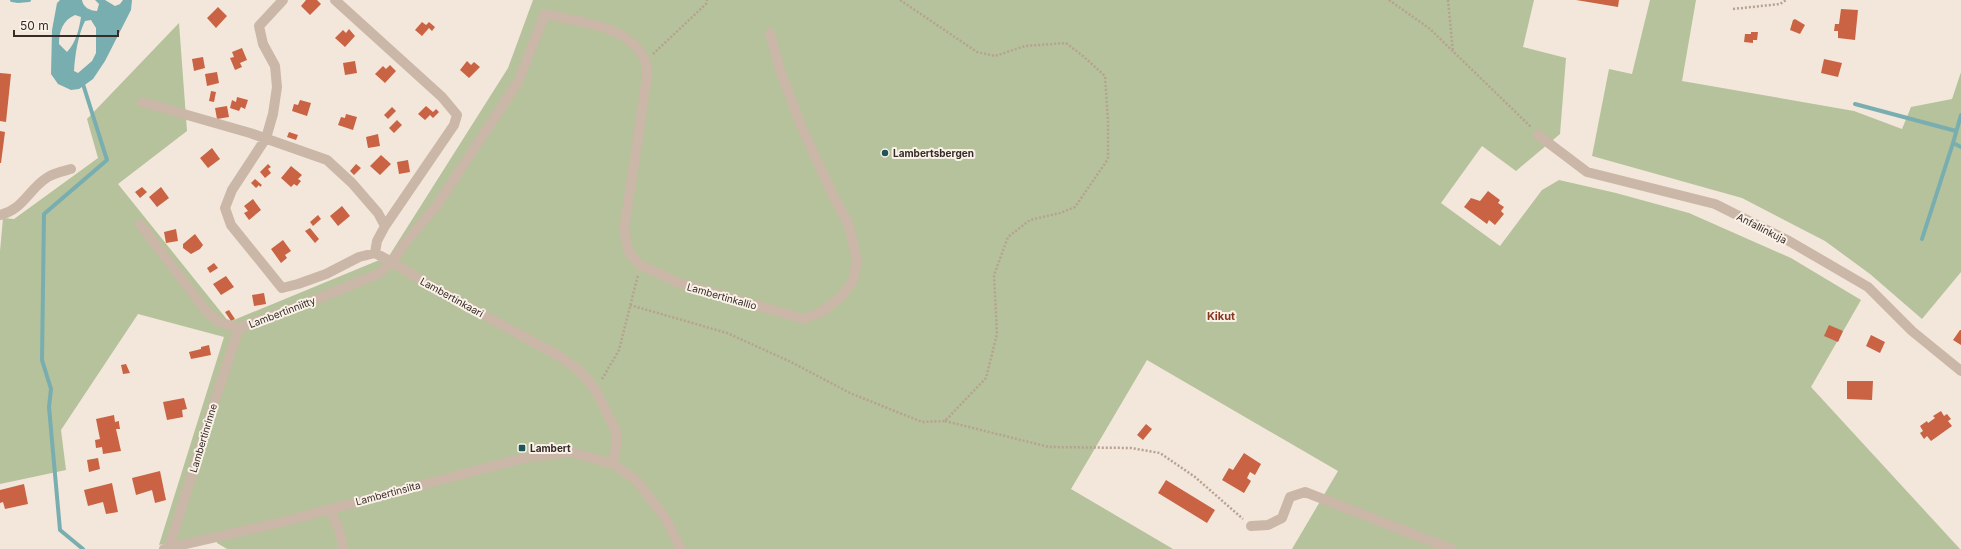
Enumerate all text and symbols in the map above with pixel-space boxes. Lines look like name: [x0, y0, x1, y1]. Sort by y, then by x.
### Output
scale bar: [14, 12, 118, 38]
text: 50 m: [20, 18, 49, 33]
place label: Lambertsbergen: [893, 147, 974, 160]
marker: Lambertsbergen: [880, 148, 890, 158]
street label: Anfallinkuja: [1735, 210, 1789, 246]
street label: Lambertinkaari: [418, 275, 486, 319]
street label: Lambertinkallio: [686, 280, 758, 312]
street label: Lambertinniitty: [247, 294, 317, 330]
district label: Kikut: [1207, 309, 1235, 323]
street label: Lambertinrinne: [187, 402, 219, 474]
place label: Lambert: [530, 442, 571, 454]
marker: Lambert: [517, 443, 527, 453]
street label: Lambertinsilta: [354, 479, 422, 507]

